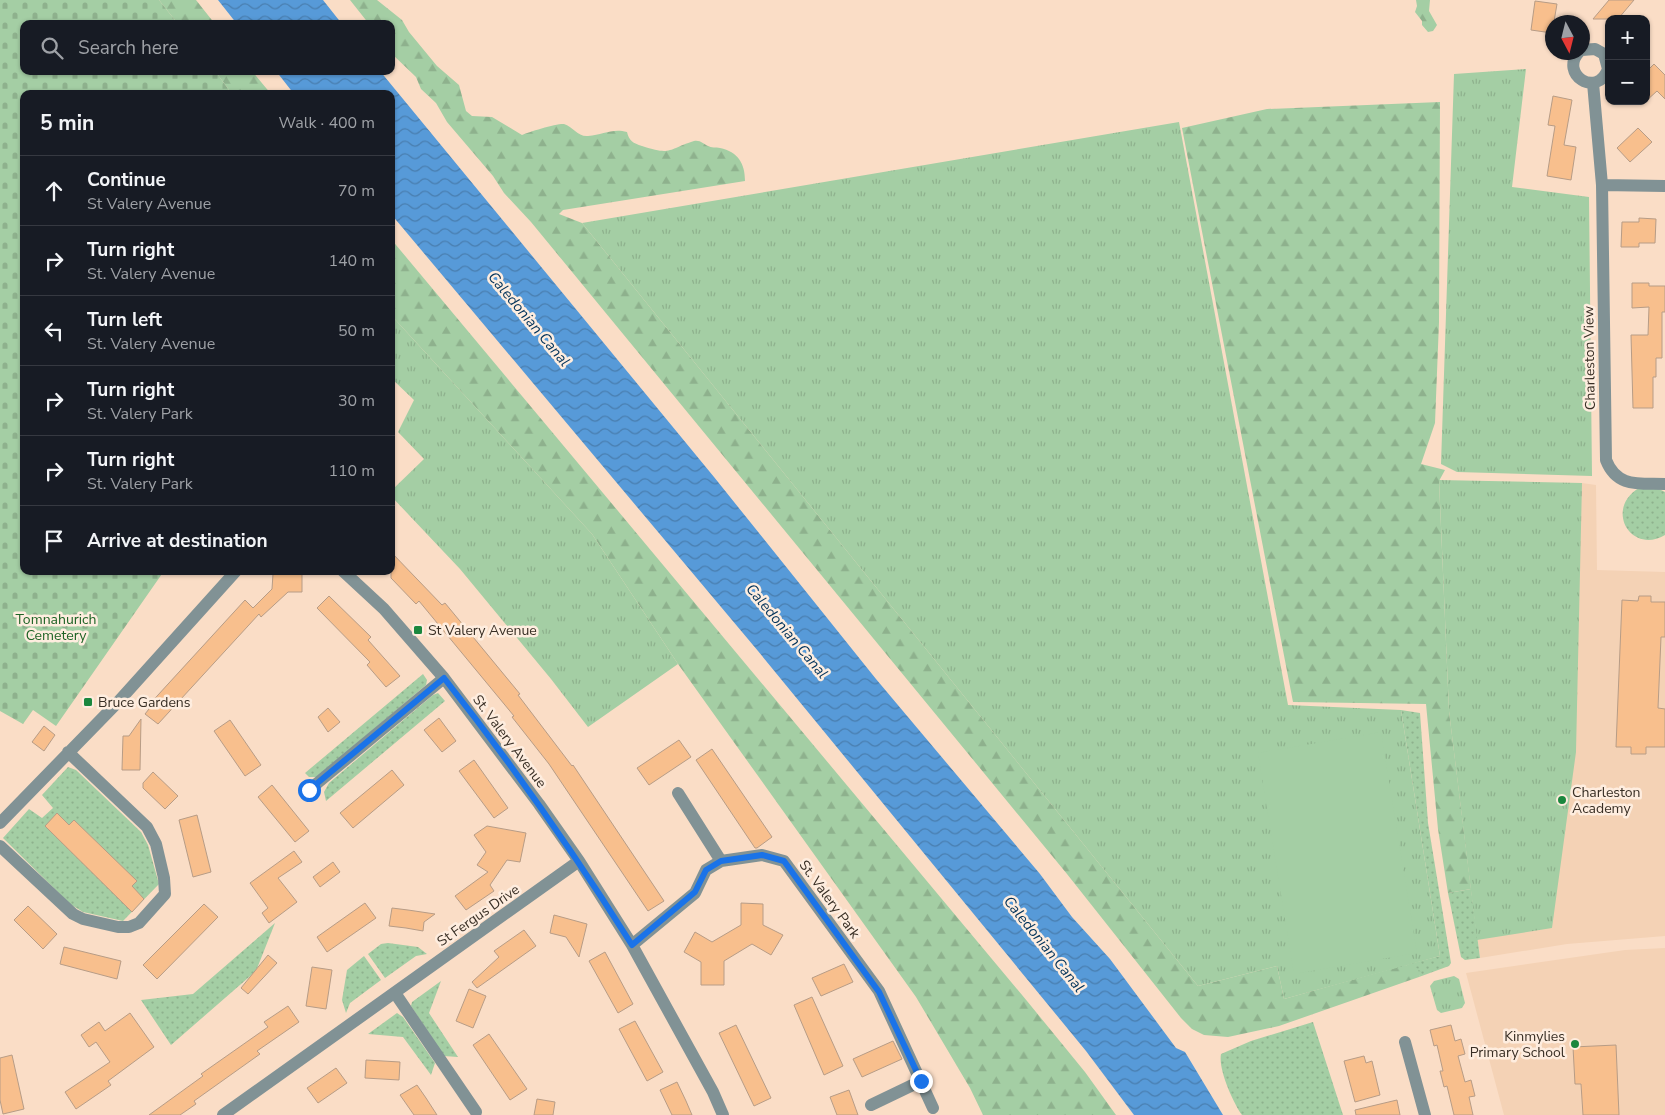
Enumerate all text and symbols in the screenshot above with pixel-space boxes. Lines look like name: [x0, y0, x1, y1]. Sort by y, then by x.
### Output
north arrow: [1545, 15, 1590, 60]
map controls: [1605, 15, 1650, 105]
button: +: [1605, 15, 1650, 60]
search box: [20, 20, 395, 75]
icon: search: [38, 34, 66, 62]
text: Search here: [78, 35, 179, 61]
button: −: [1605, 60, 1650, 105]
text: 5 min: [40, 109, 94, 137]
text: Walk · 400 m: [279, 112, 375, 134]
text: Continue: [87, 167, 166, 193]
icon: ahead: [40, 177, 68, 205]
text: 70 m: [338, 180, 375, 202]
text: St Valery Avenue: [87, 193, 211, 215]
text: Turn right: [87, 237, 174, 263]
icon: right: [40, 247, 68, 275]
text: 140 m: [328, 250, 375, 272]
text: St. Valery Avenue: [87, 263, 215, 285]
water label: Caledonian Canal: [483, 267, 575, 371]
street label: Charleston View: [1579, 306, 1600, 410]
text: Turn left: [87, 307, 162, 333]
icon: left: [40, 317, 68, 345]
text: 50 m: [338, 320, 375, 342]
text: St. Valery Avenue: [87, 333, 215, 355]
text: Turn right: [87, 377, 174, 403]
icon: right: [40, 387, 68, 415]
text: 30 m: [338, 390, 375, 412]
text: St. Valery Park: [87, 403, 193, 425]
text: Turn right: [87, 447, 174, 473]
icon: right: [40, 457, 68, 485]
text: 110 m: [328, 460, 375, 482]
text: St. Valery Park: [87, 473, 193, 495]
icon: arrive: [40, 527, 68, 555]
text: Arrive at destination: [87, 528, 268, 554]
water label: Caledonian Canal: [741, 579, 833, 683]
park label: Tomnahurich Cemetery: [16, 610, 97, 645]
place label: St Valery Avenue: [428, 621, 537, 640]
marker: St Valery Avenue: [412, 624, 424, 636]
street label: St. Valery Avenue: [468, 691, 551, 792]
place label: Bruce Gardens: [98, 693, 191, 712]
marker: Bruce Gardens: [82, 696, 94, 708]
route start: [298, 779, 321, 802]
place label: Charleston Academy: [1572, 783, 1641, 818]
marker: Charleston Academy: [1556, 794, 1568, 806]
street label: St. Valery Park: [795, 856, 865, 943]
street label: St Fergus Drive: [433, 880, 523, 951]
water label: Caledonian Canal: [999, 892, 1089, 996]
place label: Kinmylies Primary School: [1470, 1027, 1566, 1062]
marker: Kinmylies Primary School: [1569, 1038, 1581, 1050]
route end: [910, 1070, 933, 1093]

